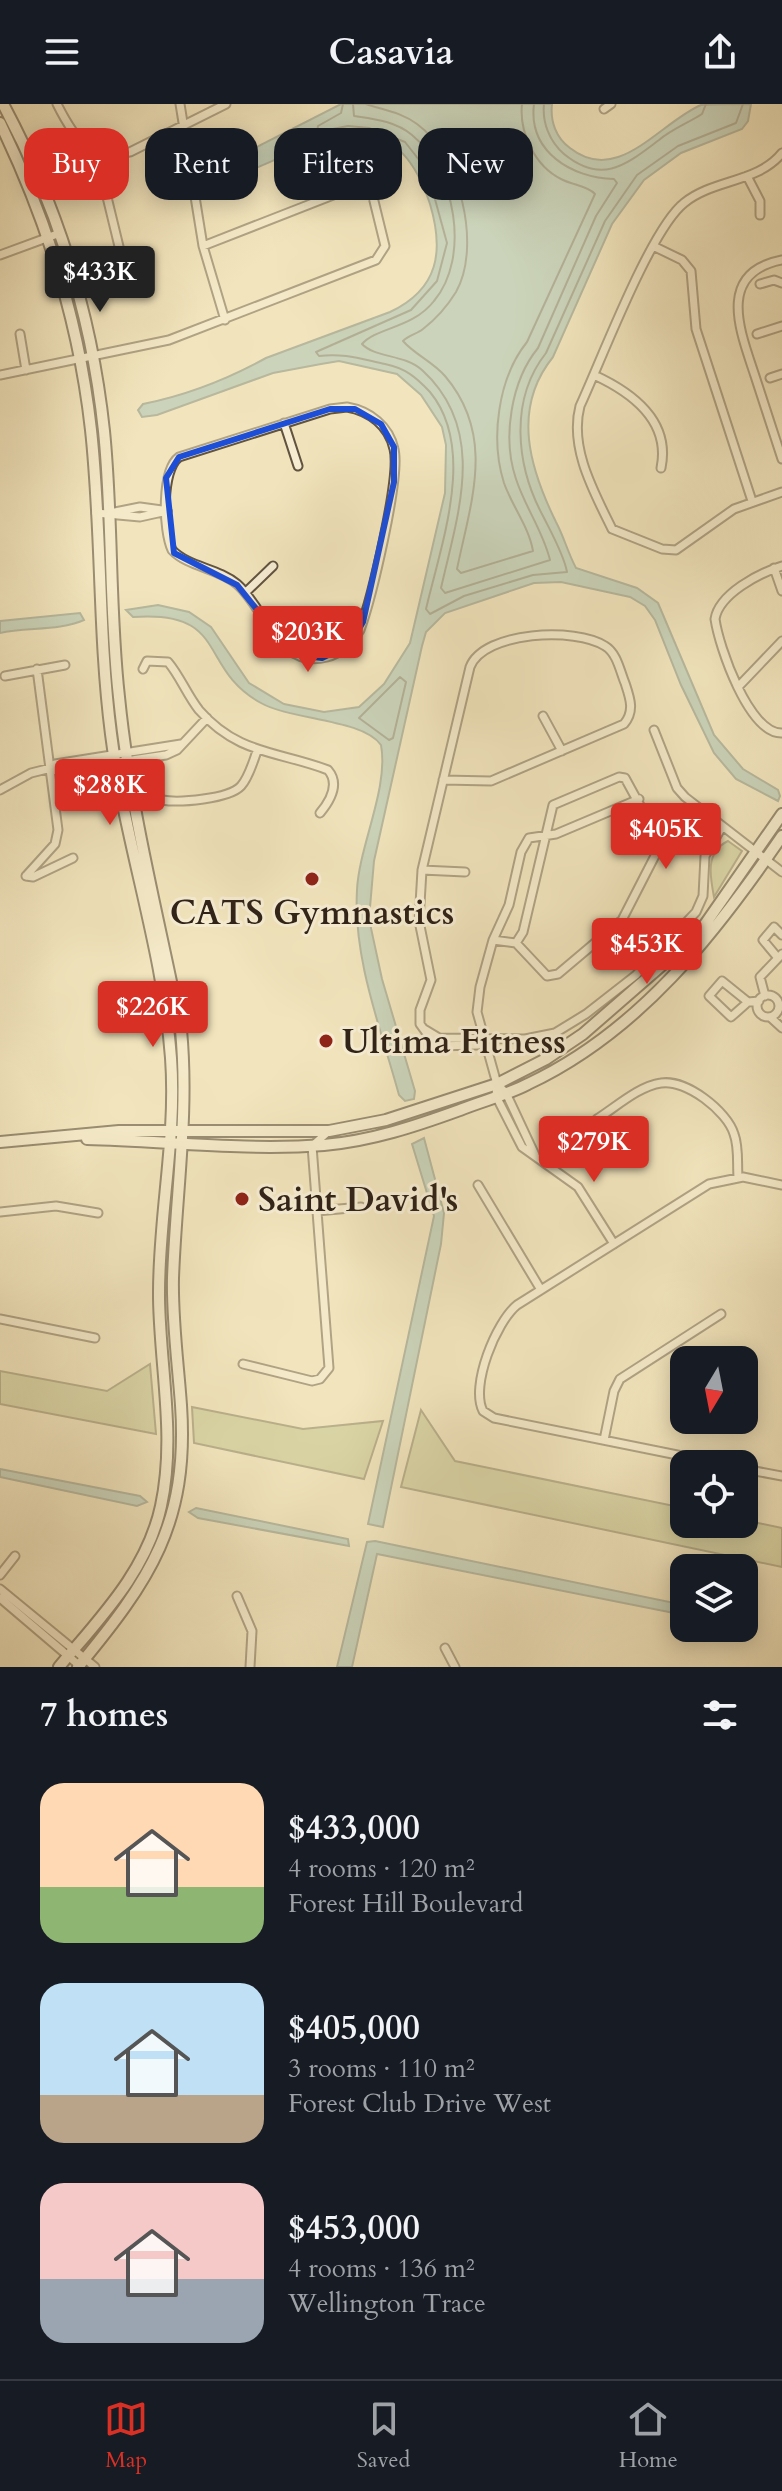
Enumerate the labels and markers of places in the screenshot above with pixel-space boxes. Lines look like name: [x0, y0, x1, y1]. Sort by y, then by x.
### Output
pin: $433K: [44, 246, 156, 314]
pin: $203K: [252, 606, 364, 674]
pin: $288K: [54, 759, 166, 827]
pin: $405K: [610, 803, 722, 871]
marker: CATS Gymnastics: [303, 870, 321, 888]
place label: CATS Gymnastics: [170, 890, 454, 936]
pin: $453K: [591, 918, 703, 986]
pin: $226K: [97, 981, 209, 1049]
place label: Ultima Fitness: [342, 1019, 566, 1065]
marker: Ultima Fitness: [317, 1032, 335, 1050]
pin: $279K: [538, 1116, 650, 1184]
place label: Saint David's: [258, 1177, 458, 1223]
marker: Saint David's: [233, 1190, 251, 1208]

